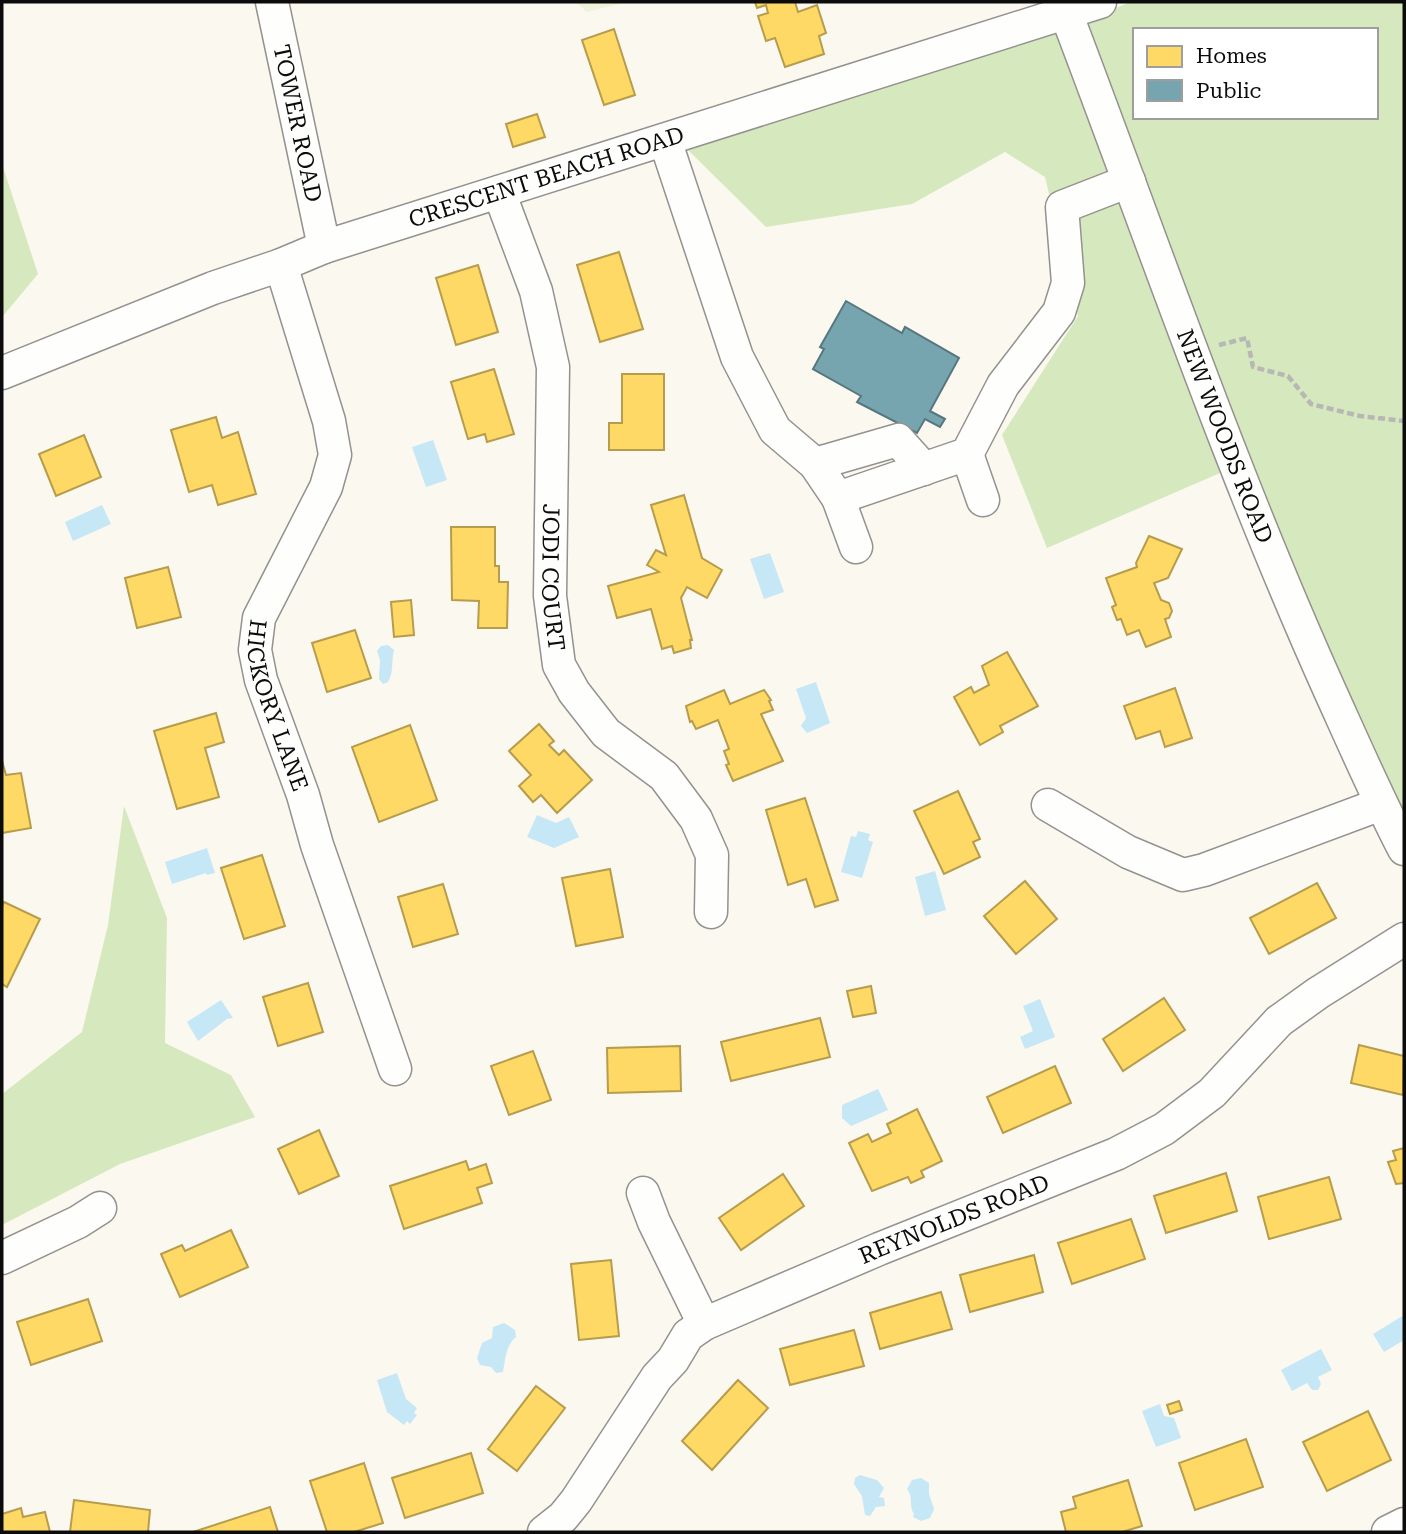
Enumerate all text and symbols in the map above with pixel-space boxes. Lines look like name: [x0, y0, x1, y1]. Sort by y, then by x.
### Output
legend: [1133, 28, 1378, 119]
street label: TOWER ROAD: [267, 42, 327, 205]
text: Homes: [1196, 44, 1267, 68]
text: Public: [1196, 79, 1262, 103]
street label: CRESCENT BEACH ROAD: [405, 121, 687, 233]
street label: NEW WOODS ROAD: [1171, 326, 1278, 547]
street label: JODI COURT: [536, 503, 570, 653]
street label: HICKORY LANE: [241, 618, 313, 795]
street label: REYNOLDS ROAD: [855, 1169, 1053, 1270]

